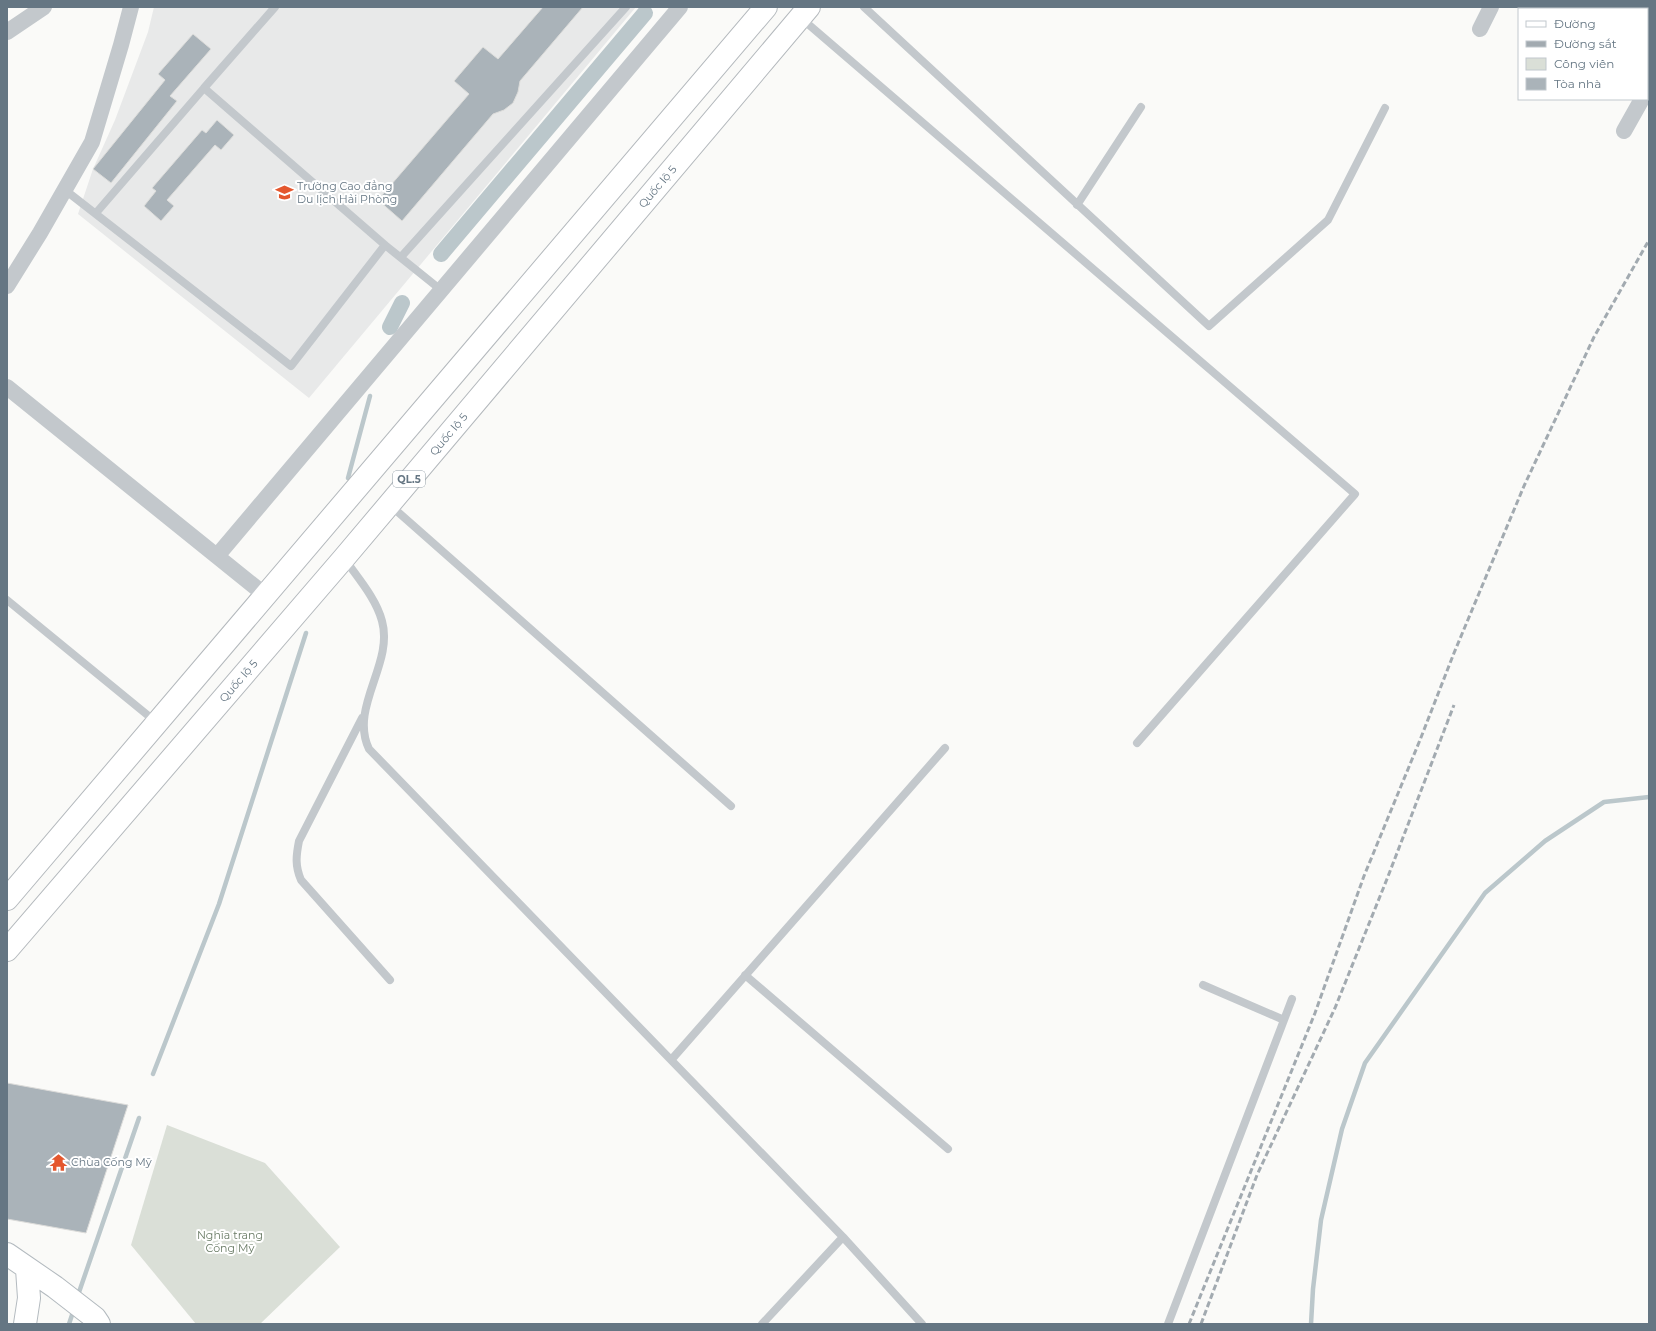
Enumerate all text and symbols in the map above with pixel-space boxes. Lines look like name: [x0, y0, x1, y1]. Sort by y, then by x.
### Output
legend: [1518, 8, 1648, 100]
text: Đường: [1554, 16, 1596, 31]
text: Đường sắt: [1554, 36, 1617, 51]
text: Công viên: [1554, 56, 1614, 71]
text: Tòa nhà: [1554, 76, 1601, 91]
street label: Quốc lộ 5: [635, 162, 679, 211]
place label: Trường Cao đẳng Du lịch Hải Phòng: [297, 179, 397, 206]
school or university icon: Trường Cao đẳng Du lịch Hải Phòng: [274, 182, 294, 202]
street label: Quốc lộ 5: [427, 410, 471, 458]
road number: QL.5: [393, 471, 425, 487]
street label: Quốc lộ 5: [216, 657, 261, 705]
temple icon: Chùa Cống Mỹ: [48, 1152, 68, 1172]
place label: Chùa Cống Mỹ: [71, 1155, 152, 1169]
park label: Nghĩa trang Cống Mỹ: [197, 1228, 263, 1255]

